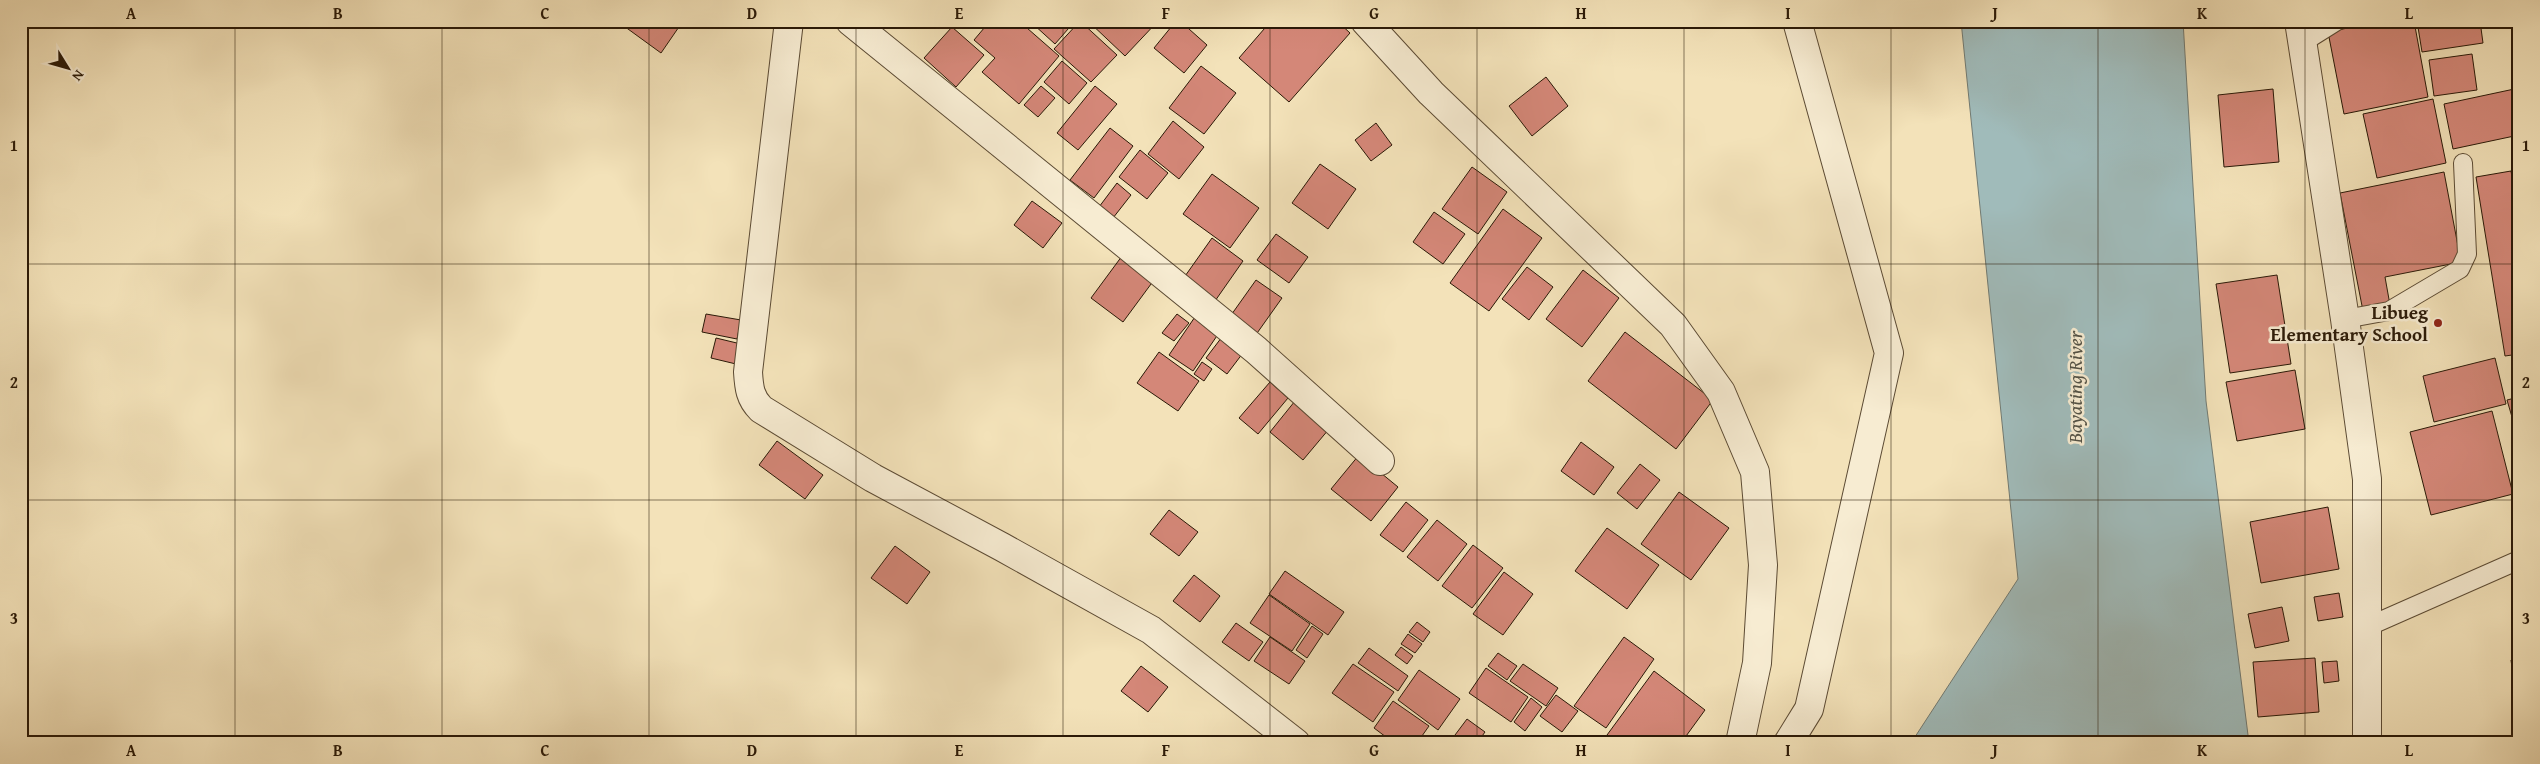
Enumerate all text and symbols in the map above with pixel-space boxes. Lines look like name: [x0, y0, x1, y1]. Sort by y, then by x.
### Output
text: A: [126, 1, 137, 25]
text: B: [333, 1, 343, 25]
text: C: [540, 1, 550, 25]
text: D: [747, 1, 757, 25]
text: E: [955, 1, 964, 25]
text: F: [1162, 1, 1170, 25]
text: G: [1369, 1, 1379, 25]
text: H: [1575, 1, 1587, 25]
text: I: [1785, 1, 1791, 25]
text: J: [1989, 1, 1998, 25]
text: K: [2197, 1, 2208, 25]
text: L: [2405, 1, 2414, 25]
north arrow: [42, 42, 92, 92]
text: N: [67, 66, 89, 86]
text: 1: [10, 133, 18, 157]
text: 1: [2522, 133, 2530, 157]
place label: Libueg Elementary School: [2270, 298, 2429, 348]
marker: Libueg Elementary School: [2432, 317, 2444, 329]
water label: Bayating River: [2060, 330, 2089, 444]
text: 2: [10, 370, 18, 394]
text: 2: [2522, 370, 2530, 394]
text: 3: [10, 606, 18, 630]
text: 3: [2522, 606, 2530, 630]
text: A: [126, 738, 137, 762]
text: B: [333, 738, 343, 762]
text: C: [540, 738, 550, 762]
text: D: [747, 738, 757, 762]
text: E: [955, 738, 964, 762]
text: F: [1162, 738, 1170, 762]
text: G: [1369, 738, 1379, 762]
text: H: [1575, 738, 1587, 762]
text: I: [1785, 738, 1791, 762]
text: J: [1989, 738, 1998, 762]
text: K: [2197, 738, 2208, 762]
text: L: [2405, 738, 2414, 762]

